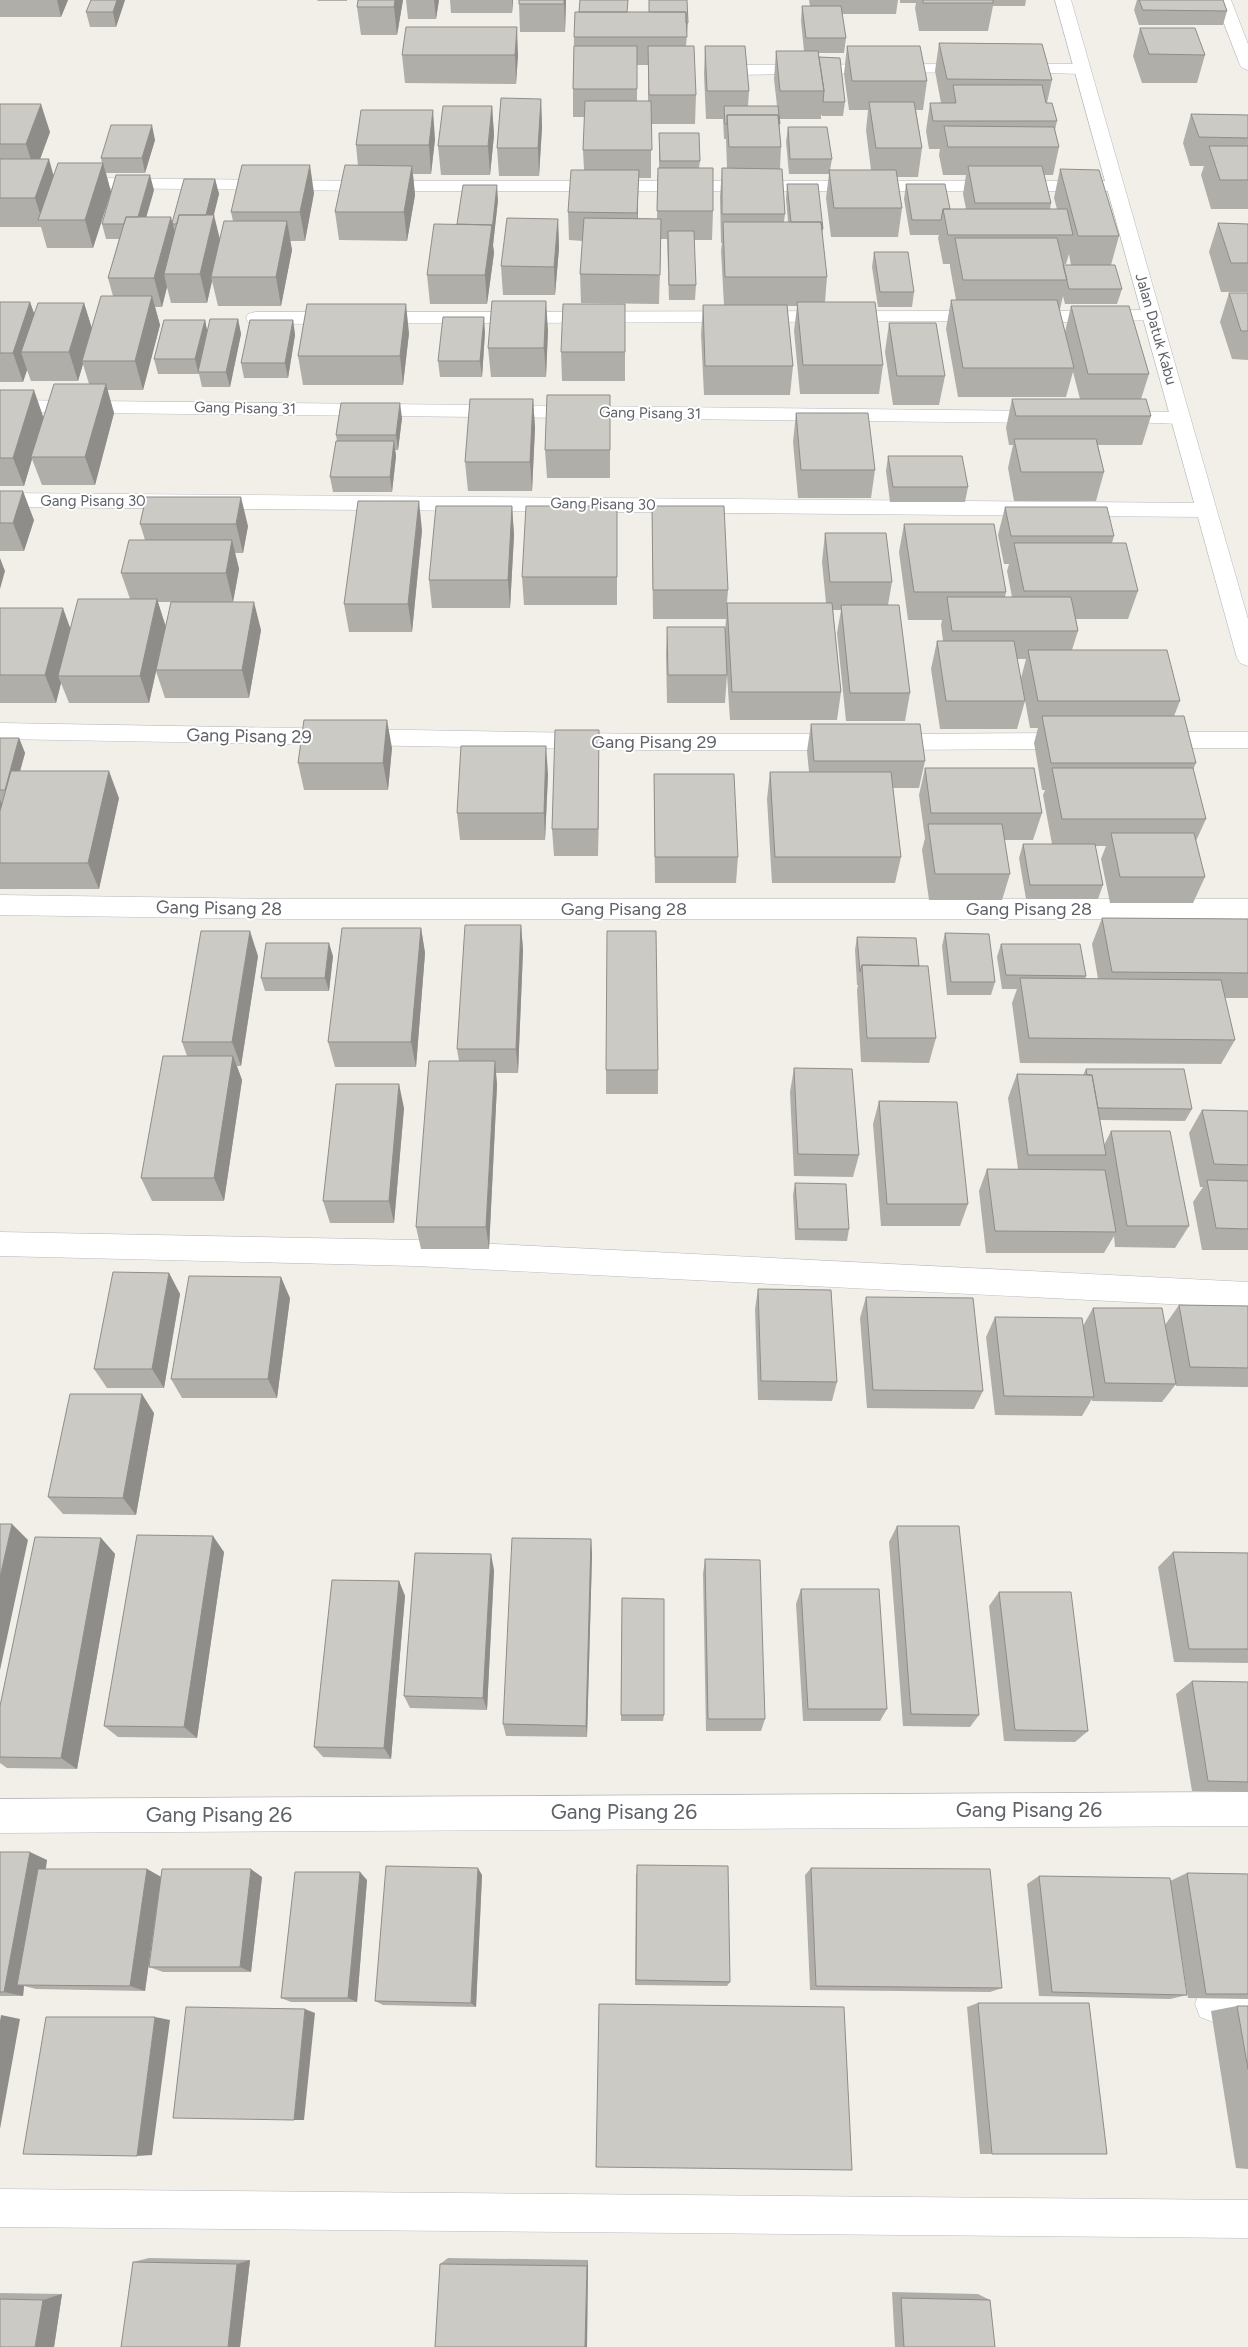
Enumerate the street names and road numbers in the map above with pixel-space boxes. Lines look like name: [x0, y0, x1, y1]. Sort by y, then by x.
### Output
street label: Jalan Datuk Kabu: [1131, 271, 1181, 387]
street label: Gang Pisang 31: [194, 398, 296, 418]
street label: Gang Pisang 31: [599, 403, 701, 423]
street label: Gang Pisang 30: [40, 492, 146, 510]
street label: Gang Pisang 30: [550, 494, 656, 514]
street label: Gang Pisang 29: [186, 724, 312, 748]
street label: Gang Pisang 29: [591, 731, 717, 753]
street label: Gang Pisang 28: [156, 896, 282, 920]
street label: Gang Pisang 28: [561, 898, 687, 920]
street label: Gang Pisang 28: [966, 898, 1092, 920]
street label: Gang Pisang 26: [956, 1797, 1102, 1822]
street label: Gang Pisang 26: [551, 1799, 697, 1824]
street label: Gang Pisang 26: [146, 1802, 292, 1827]

